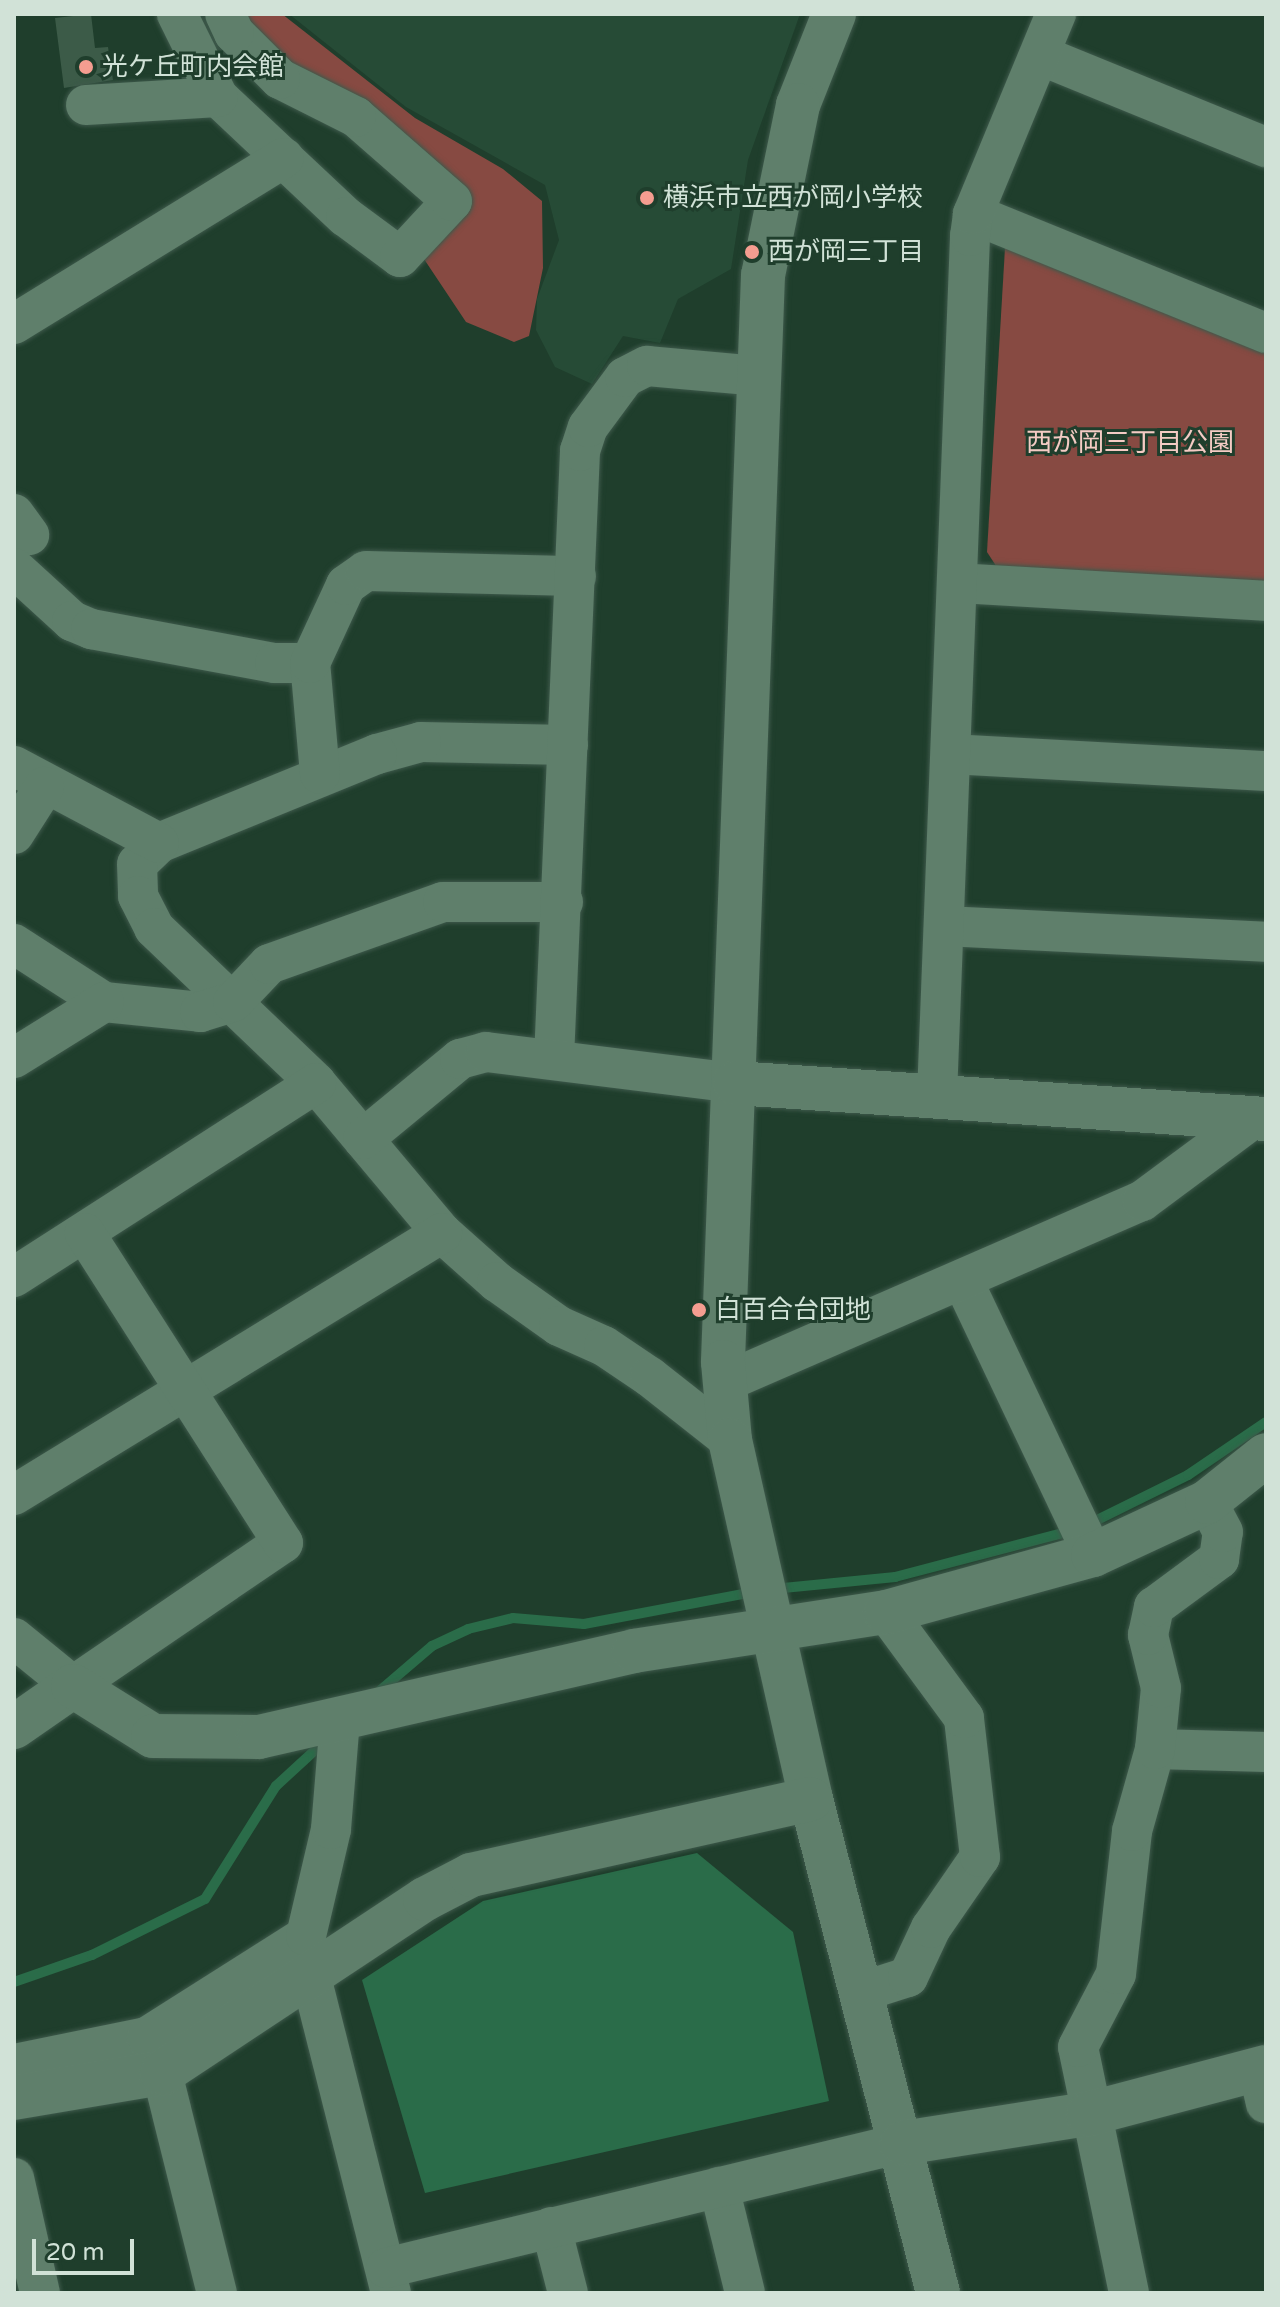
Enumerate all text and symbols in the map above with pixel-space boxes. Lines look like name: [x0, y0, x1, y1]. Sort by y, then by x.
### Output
place label: 光ケ丘町内会館: [102, 51, 284, 83]
marker: 光ケ丘町内会館: [77, 58, 95, 76]
place label: 横浜市立西が岡小学校: [663, 182, 923, 214]
marker: 横浜市立西が岡小学校: [638, 189, 656, 207]
place label: 西が岡三丁目: [768, 236, 924, 268]
marker: 西が岡三丁目: [743, 243, 761, 261]
park label: 西が岡三丁目公園: [1026, 427, 1234, 459]
place label: 白百合台団地: [715, 1294, 871, 1326]
marker: 白百合台団地: [690, 1301, 708, 1319]
scale bar: [36, 2223, 138, 2273]
text: 20 m: [46, 2238, 104, 2267]

